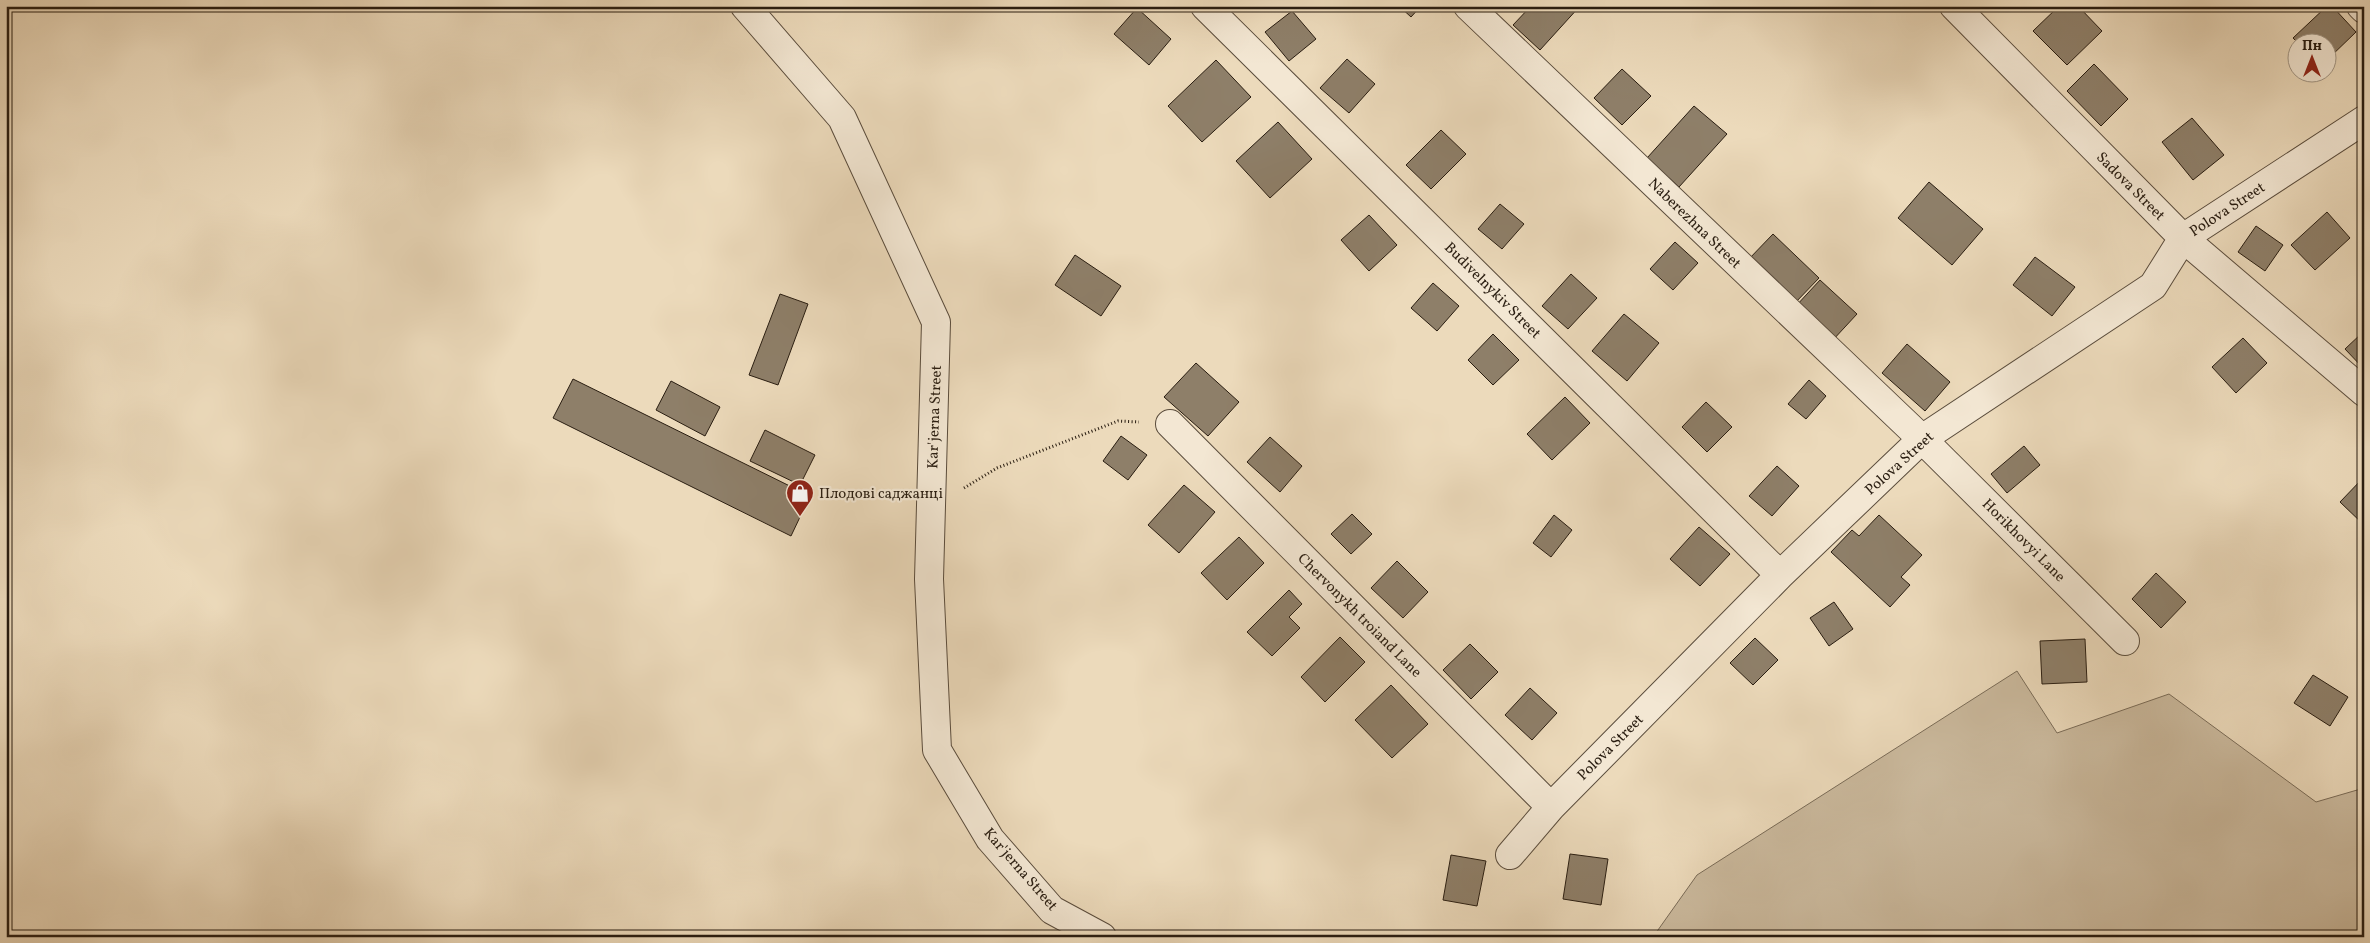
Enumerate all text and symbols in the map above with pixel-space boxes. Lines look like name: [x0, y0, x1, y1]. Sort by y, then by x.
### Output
north arrow: [2288, 32, 2338, 82]
text: Пн: [2302, 37, 2322, 56]
street label: Sadova Street: [2091, 148, 2169, 226]
street label: Naberezhna Street: [1643, 174, 1745, 274]
street label: Polova Street: [2186, 178, 2270, 243]
street label: Budivelnykiv Street: [1439, 238, 1545, 344]
street label: Kar'jerna Street: [923, 365, 948, 469]
street label: Polova Street: [1861, 427, 1939, 501]
shop icon: Плодові саджанці: [785, 478, 815, 517]
place label: Плодові саджанці: [819, 484, 943, 505]
street label: Horikhovyi Lane: [1976, 495, 2069, 588]
street label: Chervonykh troiand Lane: [1292, 549, 1426, 683]
street label: Polova Street: [1573, 710, 1649, 786]
street label: Kar'jerna Street: [978, 824, 1062, 916]

